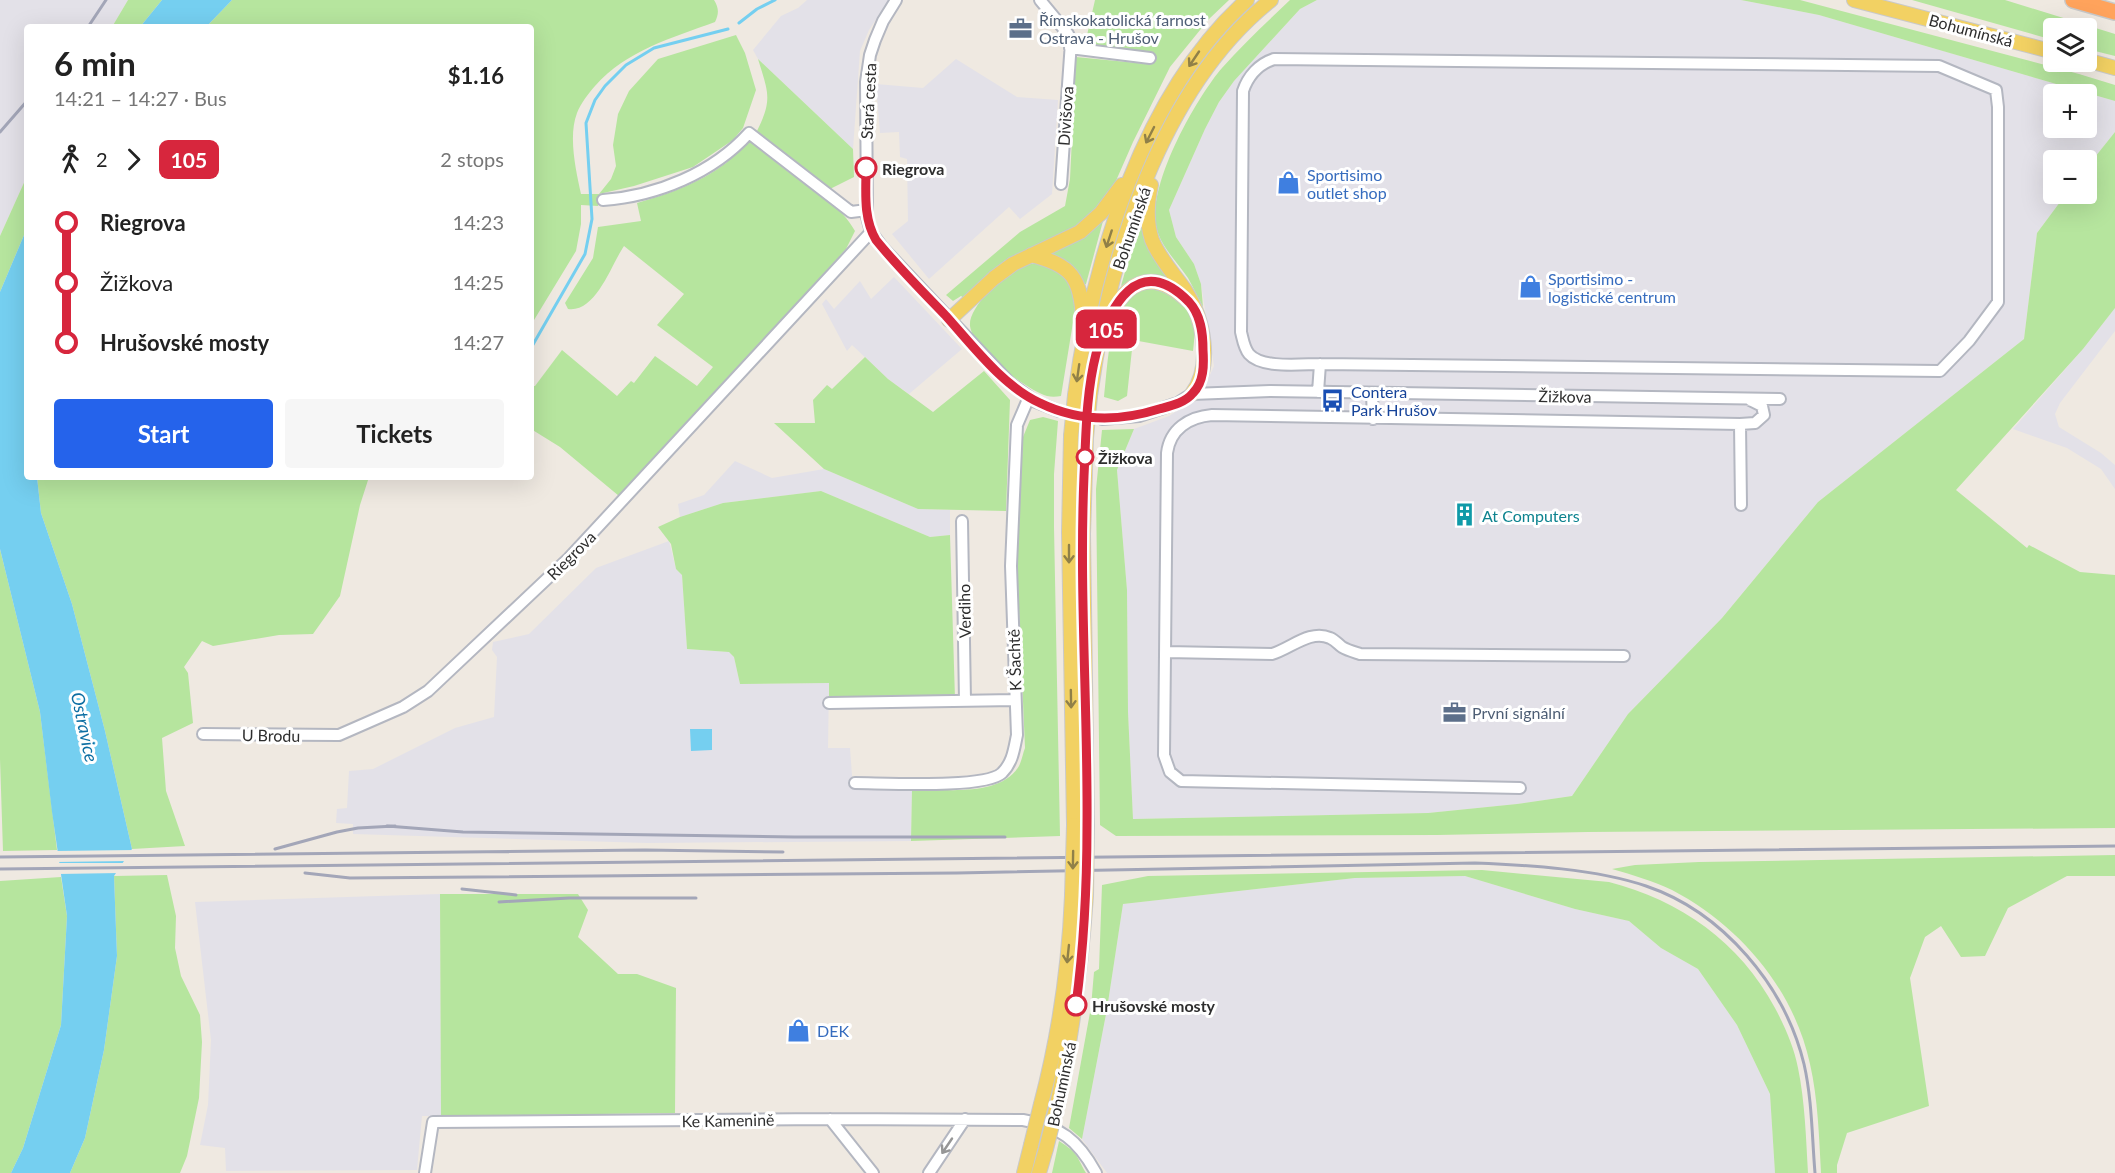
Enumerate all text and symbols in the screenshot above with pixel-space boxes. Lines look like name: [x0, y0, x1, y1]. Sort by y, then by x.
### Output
place label: Římskokatolická farnost Ostrava - Hrušov: [1039, 10, 1206, 47]
street label: Bohumínská: [1927, 10, 2015, 50]
office icon: Římskokatolická farnost Ostrava - Hrušov: [1008, 15, 1034, 41]
map controls: [2043, 18, 2097, 204]
button: layers: [2043, 18, 2097, 72]
text: 6 min: [54, 43, 136, 83]
one-way arrow: [1188, 51, 1200, 67]
text: $1.16: [448, 62, 504, 89]
street label: Stará cesta: [857, 62, 879, 140]
button: +: [2043, 84, 2097, 138]
text: 14:21 – 14:27 · Bus: [54, 86, 227, 110]
street label: Divišova: [1053, 86, 1077, 146]
one-way arrow: [1144, 126, 1156, 144]
icon: walk: [54, 143, 87, 176]
icon: forward: [117, 143, 150, 176]
text: 2: [96, 147, 108, 171]
text: 105: [171, 147, 207, 172]
text: 2 stops: [440, 147, 504, 171]
button: −: [2043, 150, 2097, 204]
marker: Riegrova: [855, 157, 877, 179]
place label: Riegrova: [882, 159, 944, 178]
place label: Sportisimo outlet shop: [1307, 165, 1387, 202]
shop icon: Sportisimo outlet shop: [1276, 170, 1302, 196]
street label: Bohumínská: [1108, 184, 1154, 272]
text: Riegrova: [100, 209, 186, 236]
text: 14:23: [453, 210, 504, 234]
one-way arrow: [1103, 229, 1114, 248]
text: Žižkova: [100, 269, 173, 296]
place label: Sportisimo - logistické centrum: [1548, 269, 1676, 306]
text: 14:25: [453, 270, 504, 294]
shop icon: Sportisimo - logistické centrum: [1517, 274, 1543, 300]
line badge: 105: [1072, 310, 1140, 348]
text: 105: [1088, 317, 1124, 342]
text: Hrušovské mosty: [100, 329, 269, 356]
text: 14:27: [453, 330, 504, 354]
one-way arrow: [1072, 362, 1083, 382]
place label: Contera Park Hrušov: [1351, 382, 1438, 419]
street label: Žižkova: [1538, 386, 1592, 406]
bus stop icon: Contera Park Hrušov: [1320, 387, 1346, 413]
button: Start: [54, 399, 273, 468]
button: Tickets: [285, 399, 504, 468]
marker: Žižkova: [1076, 448, 1094, 466]
place label: Žižkova: [1098, 448, 1153, 467]
building icon: At Computers: [1451, 502, 1477, 528]
place label: At Computers: [1482, 506, 1580, 525]
street label: Riegrova: [543, 527, 599, 583]
one-way arrow: [1063, 543, 1075, 563]
street label: Verdiho: [954, 584, 974, 638]
street label: K Šachtě: [1003, 629, 1025, 691]
one-way arrow: [1065, 689, 1076, 709]
water label: Ostravice: [67, 690, 103, 764]
office icon: První signální: [1441, 699, 1467, 725]
place label: První signální: [1472, 703, 1566, 722]
street label: U Brodu: [242, 725, 300, 745]
one-way arrow: [1067, 850, 1079, 870]
one-way arrow: [1062, 944, 1073, 964]
marker: Hrušovské mosty: [1065, 994, 1087, 1016]
place label: Hrušovské mosty: [1092, 996, 1216, 1015]
shop icon: DEK: [786, 1017, 812, 1043]
place label: DEK: [817, 1021, 849, 1040]
street label: Bohumínská: [1043, 1040, 1079, 1128]
street label: Ke Kamenině: [681, 1110, 775, 1130]
one-way arrow: [941, 1137, 953, 1154]

